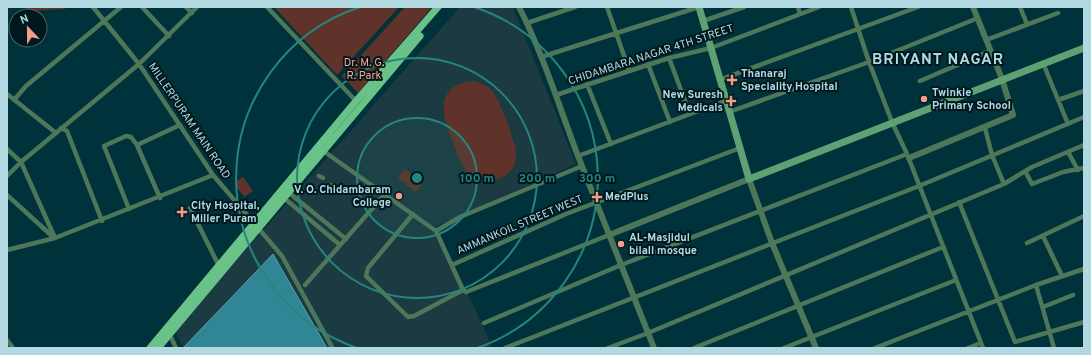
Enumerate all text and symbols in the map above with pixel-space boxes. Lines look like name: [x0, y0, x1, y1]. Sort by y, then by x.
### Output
north arrow: [8, 8, 48, 48]
text: N: [18, 12, 31, 28]
street label: CHIDAMBARA NAGAR 4TH STREET: [566, 22, 736, 88]
district label: BRIYANT NAGAR: [872, 51, 1004, 70]
park label: Dr. M. G. R. Park: [344, 56, 384, 83]
street label: MILLERPURAM MAIN ROAD: [145, 60, 233, 182]
place label: Thanaraj Speciality Hospital: [741, 67, 838, 94]
marker: Thanaraj Speciality Hospital: [726, 74, 738, 86]
place label: Twinkle Primary School: [932, 86, 1011, 113]
place label: New Suresh Medicals: [663, 88, 723, 115]
marker: Twinkle Primary School: [919, 94, 929, 104]
marker: New Suresh Medicals: [726, 96, 736, 106]
centre of rings: [410, 171, 424, 185]
text: 100 m: [460, 171, 494, 187]
text: 200 m: [519, 171, 555, 187]
text: 300 m: [579, 171, 615, 187]
place label: V. O. Chidambaram College: [294, 183, 391, 210]
place label: MedPlus: [605, 190, 649, 204]
marker: V. O. Chidambaram College: [394, 191, 404, 201]
street label: AMMANKOIL STREET WEST: [455, 192, 585, 258]
marker: MedPlus: [592, 192, 602, 202]
place label: City Hospital, Miller Puram: [191, 199, 260, 226]
marker: City Hospital, Miller Puram: [176, 206, 188, 218]
place label: AL-Masjidul bilall mosque: [629, 231, 697, 258]
marker: AL-Masjidul bilall mosque: [616, 239, 626, 249]

